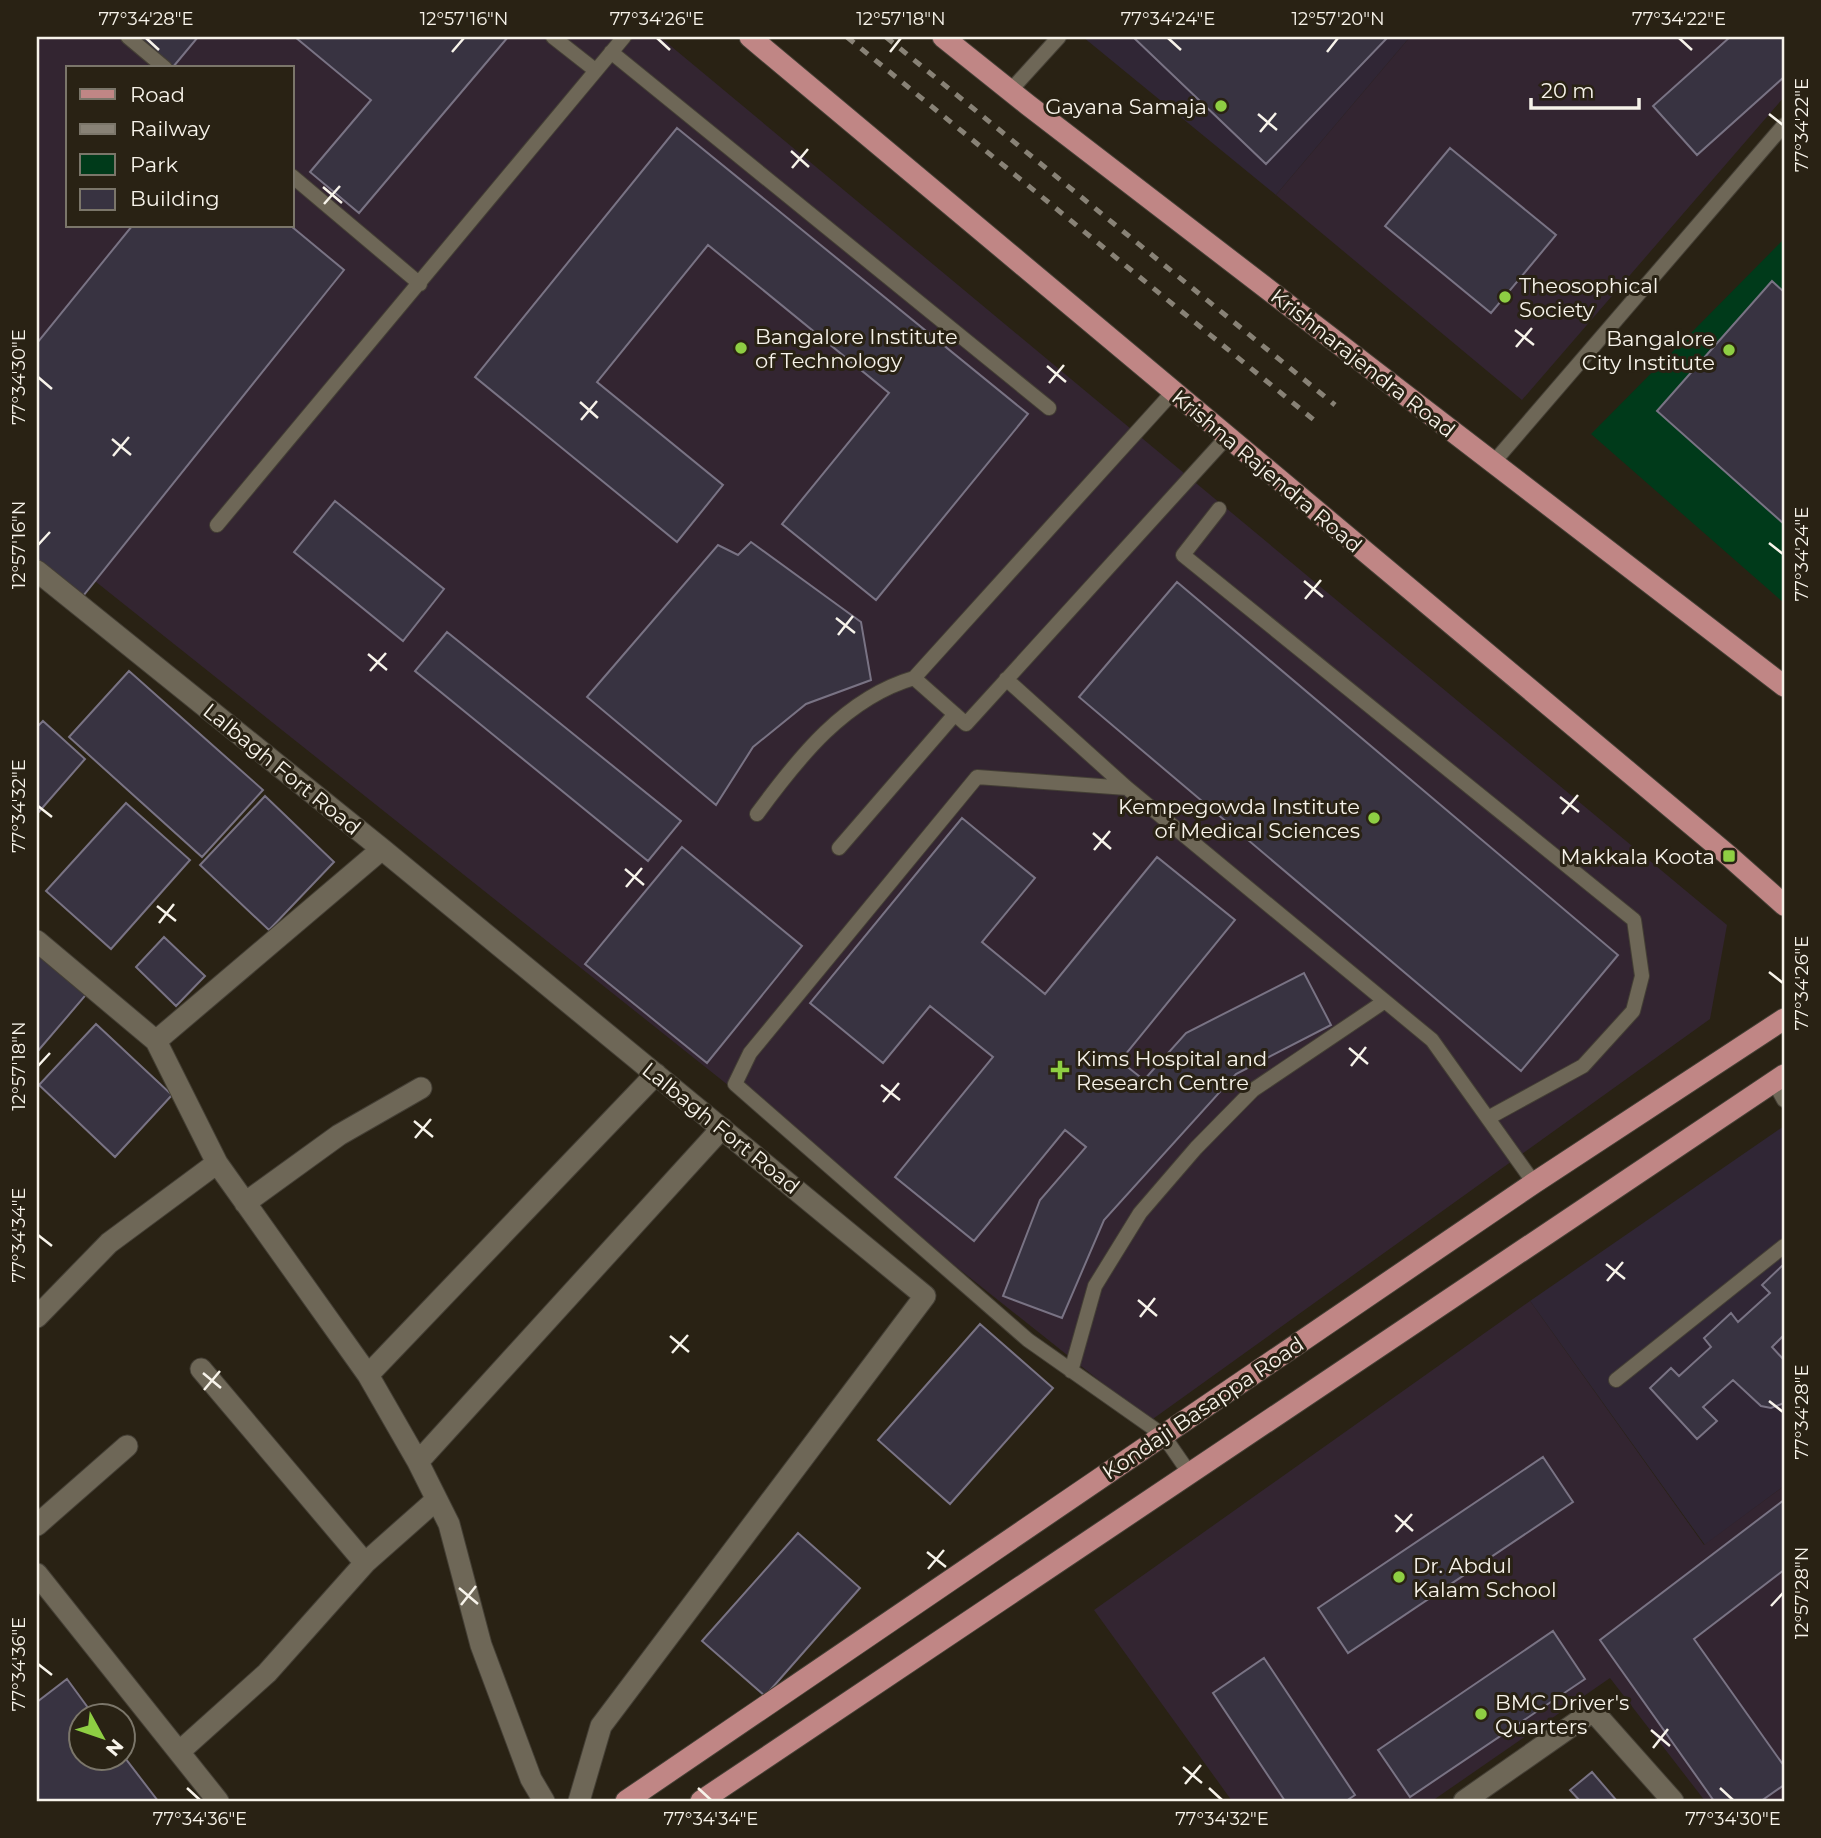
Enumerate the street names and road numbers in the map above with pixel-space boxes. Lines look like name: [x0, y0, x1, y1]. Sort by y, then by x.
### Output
street label: Krishnarajendra Road: [1266, 283, 1460, 443]
street label: Krishna Rajendra Road: [1167, 384, 1367, 558]
street label: Lalbagh Fort Road: [198, 698, 366, 840]
street label: Lalbagh Fort Road: [637, 1057, 805, 1199]
street label: Kondaji Basappa Road: [1098, 1331, 1308, 1485]

